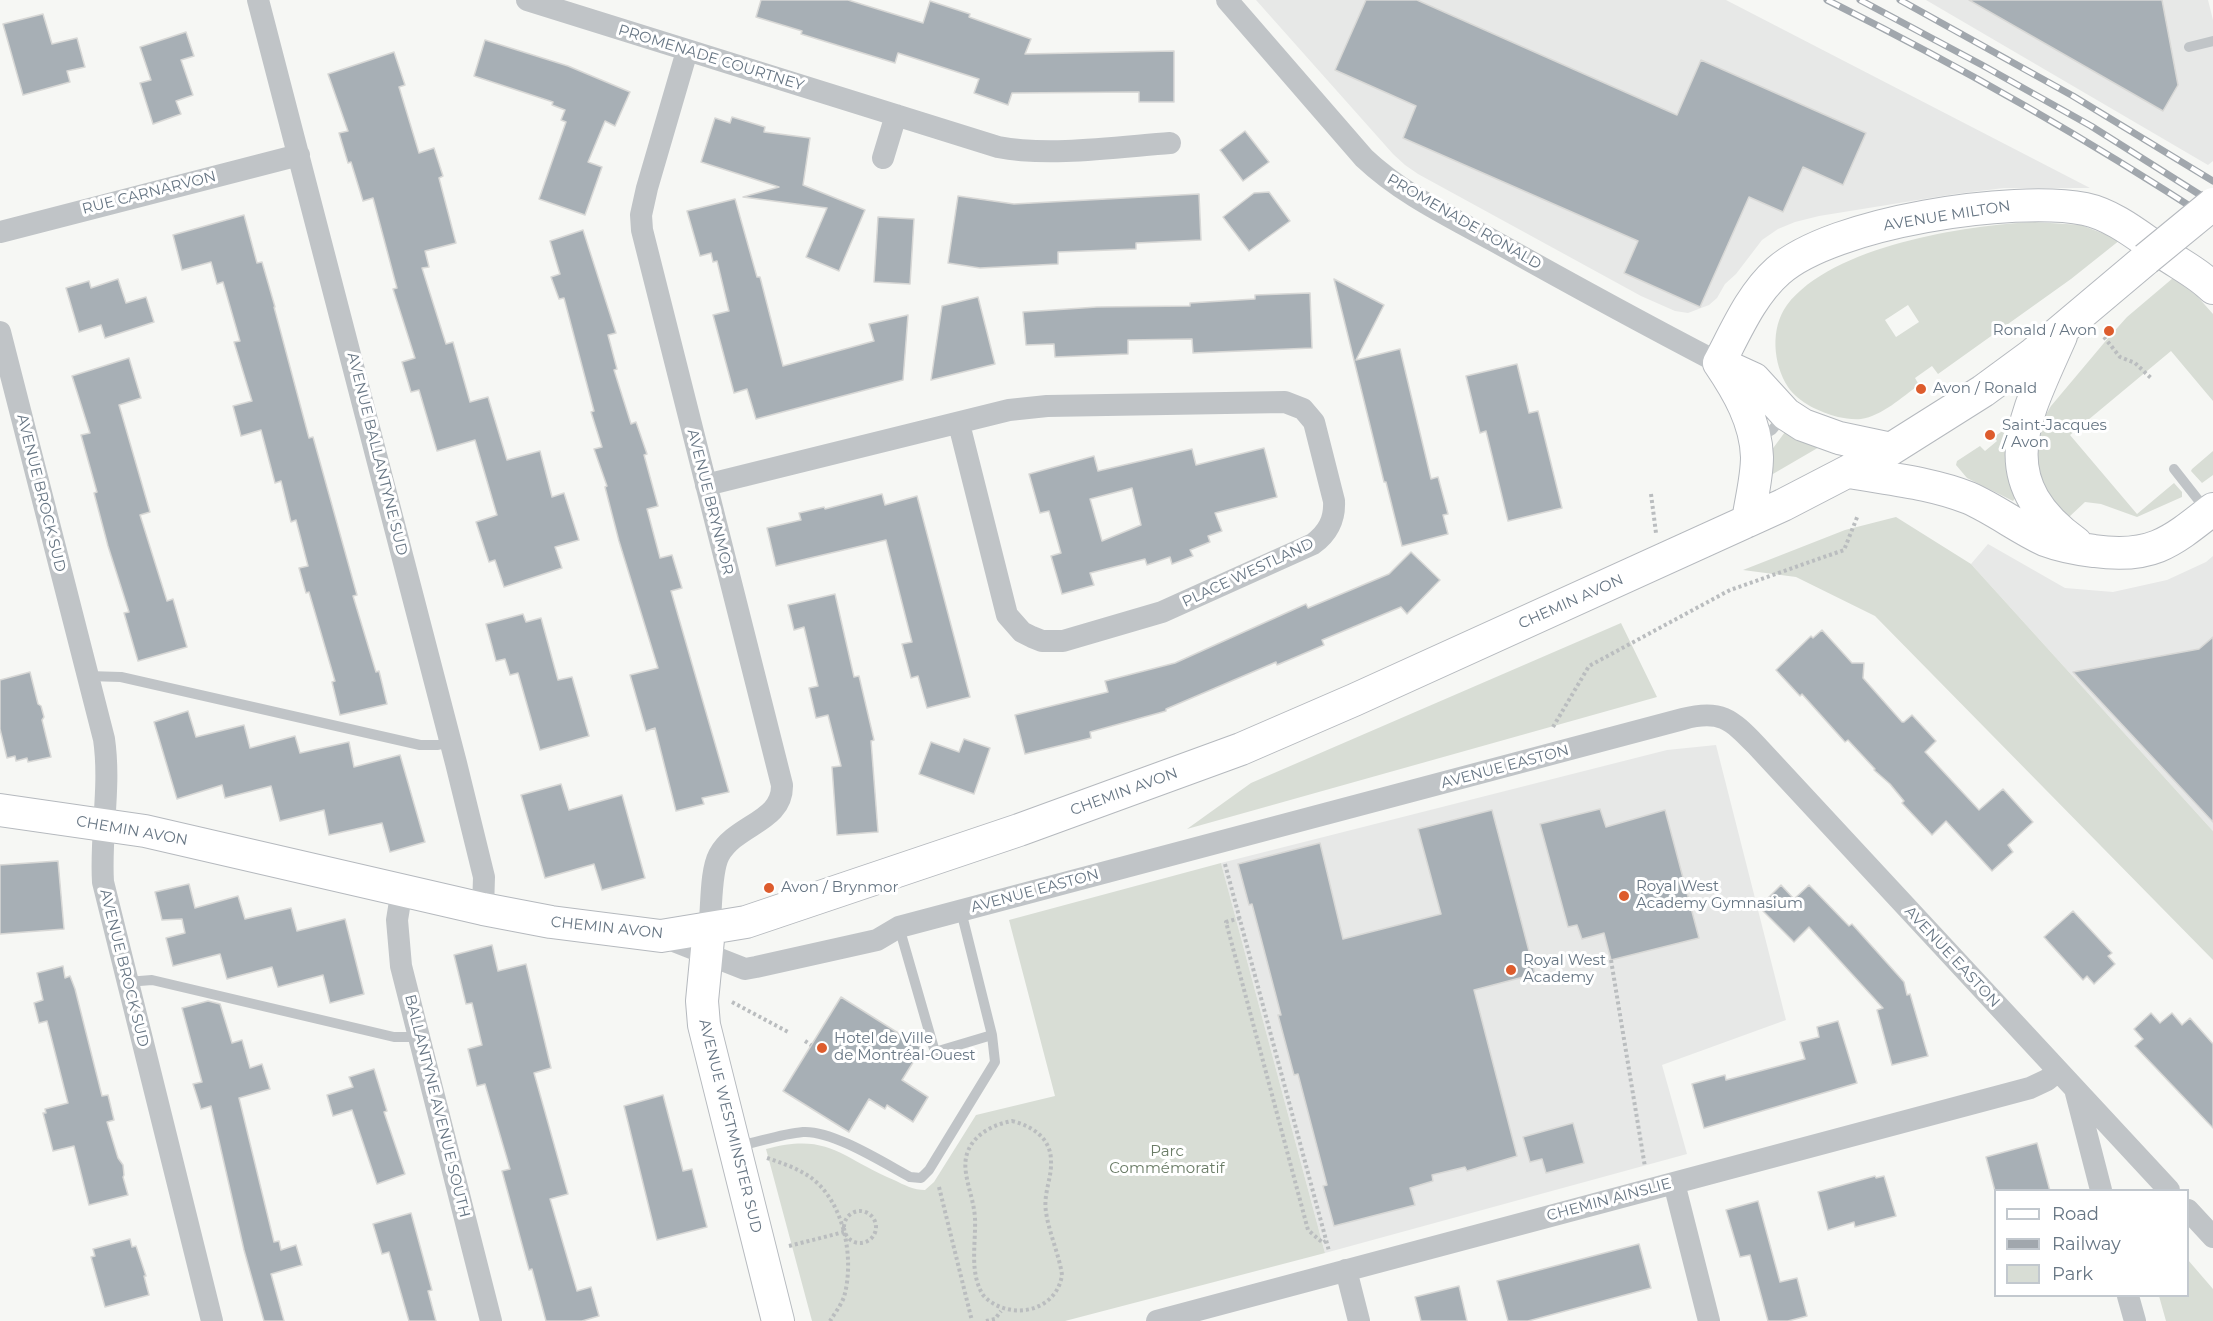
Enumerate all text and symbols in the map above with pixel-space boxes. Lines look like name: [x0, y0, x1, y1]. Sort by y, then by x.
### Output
street label: PROMENADE COURTNEY: [616, 21, 806, 95]
street label: RUE CARNARVON: [80, 168, 218, 218]
street label: PROMENADE RONALD: [1384, 170, 1544, 274]
street label: AVENUE MILTON: [1882, 197, 2012, 235]
place label: Ronald / Avon: [1993, 322, 2097, 340]
marker: Ronald / Avon: [2102, 324, 2116, 338]
street label: AVENUE BALLANTYNE SUD: [343, 351, 411, 557]
place label: Avon / Ronald: [1933, 380, 2037, 398]
marker: Avon / Ronald: [1914, 382, 1928, 396]
street label: AVENUE BROCK SUD: [13, 412, 69, 574]
place label: Saint-Jacques / Avon: [2002, 417, 2107, 452]
street label: AVENUE BRYNMOR: [683, 427, 737, 577]
marker: Saint-Jacques / Avon: [1983, 428, 1997, 442]
street label: PLACE WESTLAND: [1179, 535, 1317, 611]
street label: CHEMIN AVON: [1516, 571, 1626, 633]
street label: AVENUE EASTON: [1439, 741, 1571, 793]
street label: CHEMIN AVON: [1068, 764, 1180, 820]
street label: CHEMIN AVON: [75, 812, 189, 850]
street label: AVENUE EASTON: [969, 865, 1101, 917]
place label: Royal West Academy Gymnasium: [1636, 878, 1803, 913]
place label: Avon / Brynmor: [781, 879, 899, 897]
marker: Avon / Brynmor: [762, 881, 776, 895]
street label: AVENUE BROCK SUD: [96, 887, 152, 1049]
marker: Royal West Academy Gymnasium: [1617, 889, 1631, 903]
street label: AVENUE EASTON: [1901, 903, 2003, 1011]
street label: CHEMIN AVON: [550, 913, 664, 943]
place label: Royal West Academy: [1523, 952, 1606, 987]
marker: Royal West Academy: [1504, 963, 1518, 977]
street label: BALLANTYNE AVENUE SOUTH: [401, 993, 473, 1219]
street label: AVENUE WESTMINSTER SUD: [695, 1017, 765, 1235]
place label: Hotel de Ville de Montréal-Ouest: [834, 1030, 976, 1065]
marker: Hotel de Ville de Montréal-Ouest: [815, 1041, 829, 1055]
park label: Parc Commémoratif: [1109, 1143, 1225, 1178]
street label: CHEMIN AINSLIE: [1545, 1175, 1673, 1225]
legend: [1994, 1189, 2189, 1297]
text: Road: [2052, 1203, 2099, 1225]
text: Railway: [2052, 1233, 2121, 1255]
text: Park: [2052, 1263, 2093, 1285]

